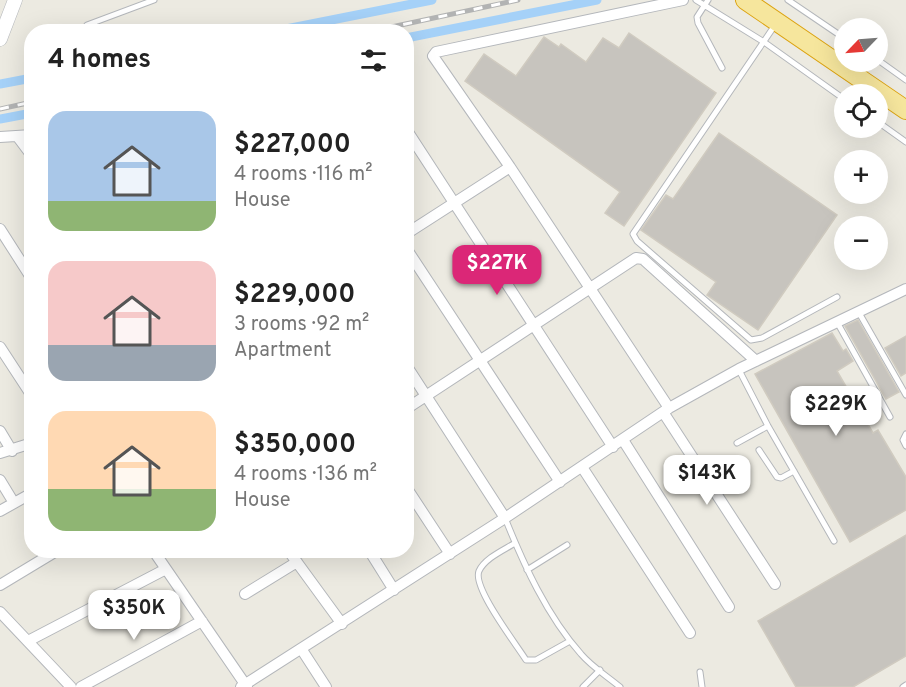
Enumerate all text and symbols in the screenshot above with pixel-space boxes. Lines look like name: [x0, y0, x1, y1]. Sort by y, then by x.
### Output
north arrow: [834, 18, 888, 72]
map controls: [834, 18, 888, 270]
text: 4 homes: [48, 44, 151, 77]
icon: filters: [357, 44, 390, 77]
button: locate: [834, 84, 888, 138]
text: $227,000: [234, 129, 351, 162]
icon: home: [96, 135, 168, 207]
button: +: [834, 150, 888, 204]
text: 4 rooms · 116 m²: [234, 162, 372, 188]
text: House: [234, 188, 290, 214]
button: −: [834, 216, 888, 270]
pin: $227K: [455, 245, 539, 296]
text: $227K: [466, 251, 528, 277]
text: $229,000: [234, 279, 355, 312]
icon: home: [96, 285, 168, 357]
text: 3 rooms · 92 m²: [234, 312, 369, 338]
text: Apartment: [234, 338, 332, 364]
pin: $229K: [794, 386, 878, 437]
text: $229K: [805, 392, 867, 418]
text: $350,000: [234, 429, 356, 462]
icon: home: [96, 435, 168, 507]
pin: $143K: [665, 455, 749, 506]
text: $143K: [677, 461, 737, 487]
text: 4 rooms · 136 m²: [234, 462, 377, 488]
text: House: [234, 488, 290, 514]
pin: $350K: [92, 590, 176, 641]
text: $350K: [102, 596, 166, 622]

